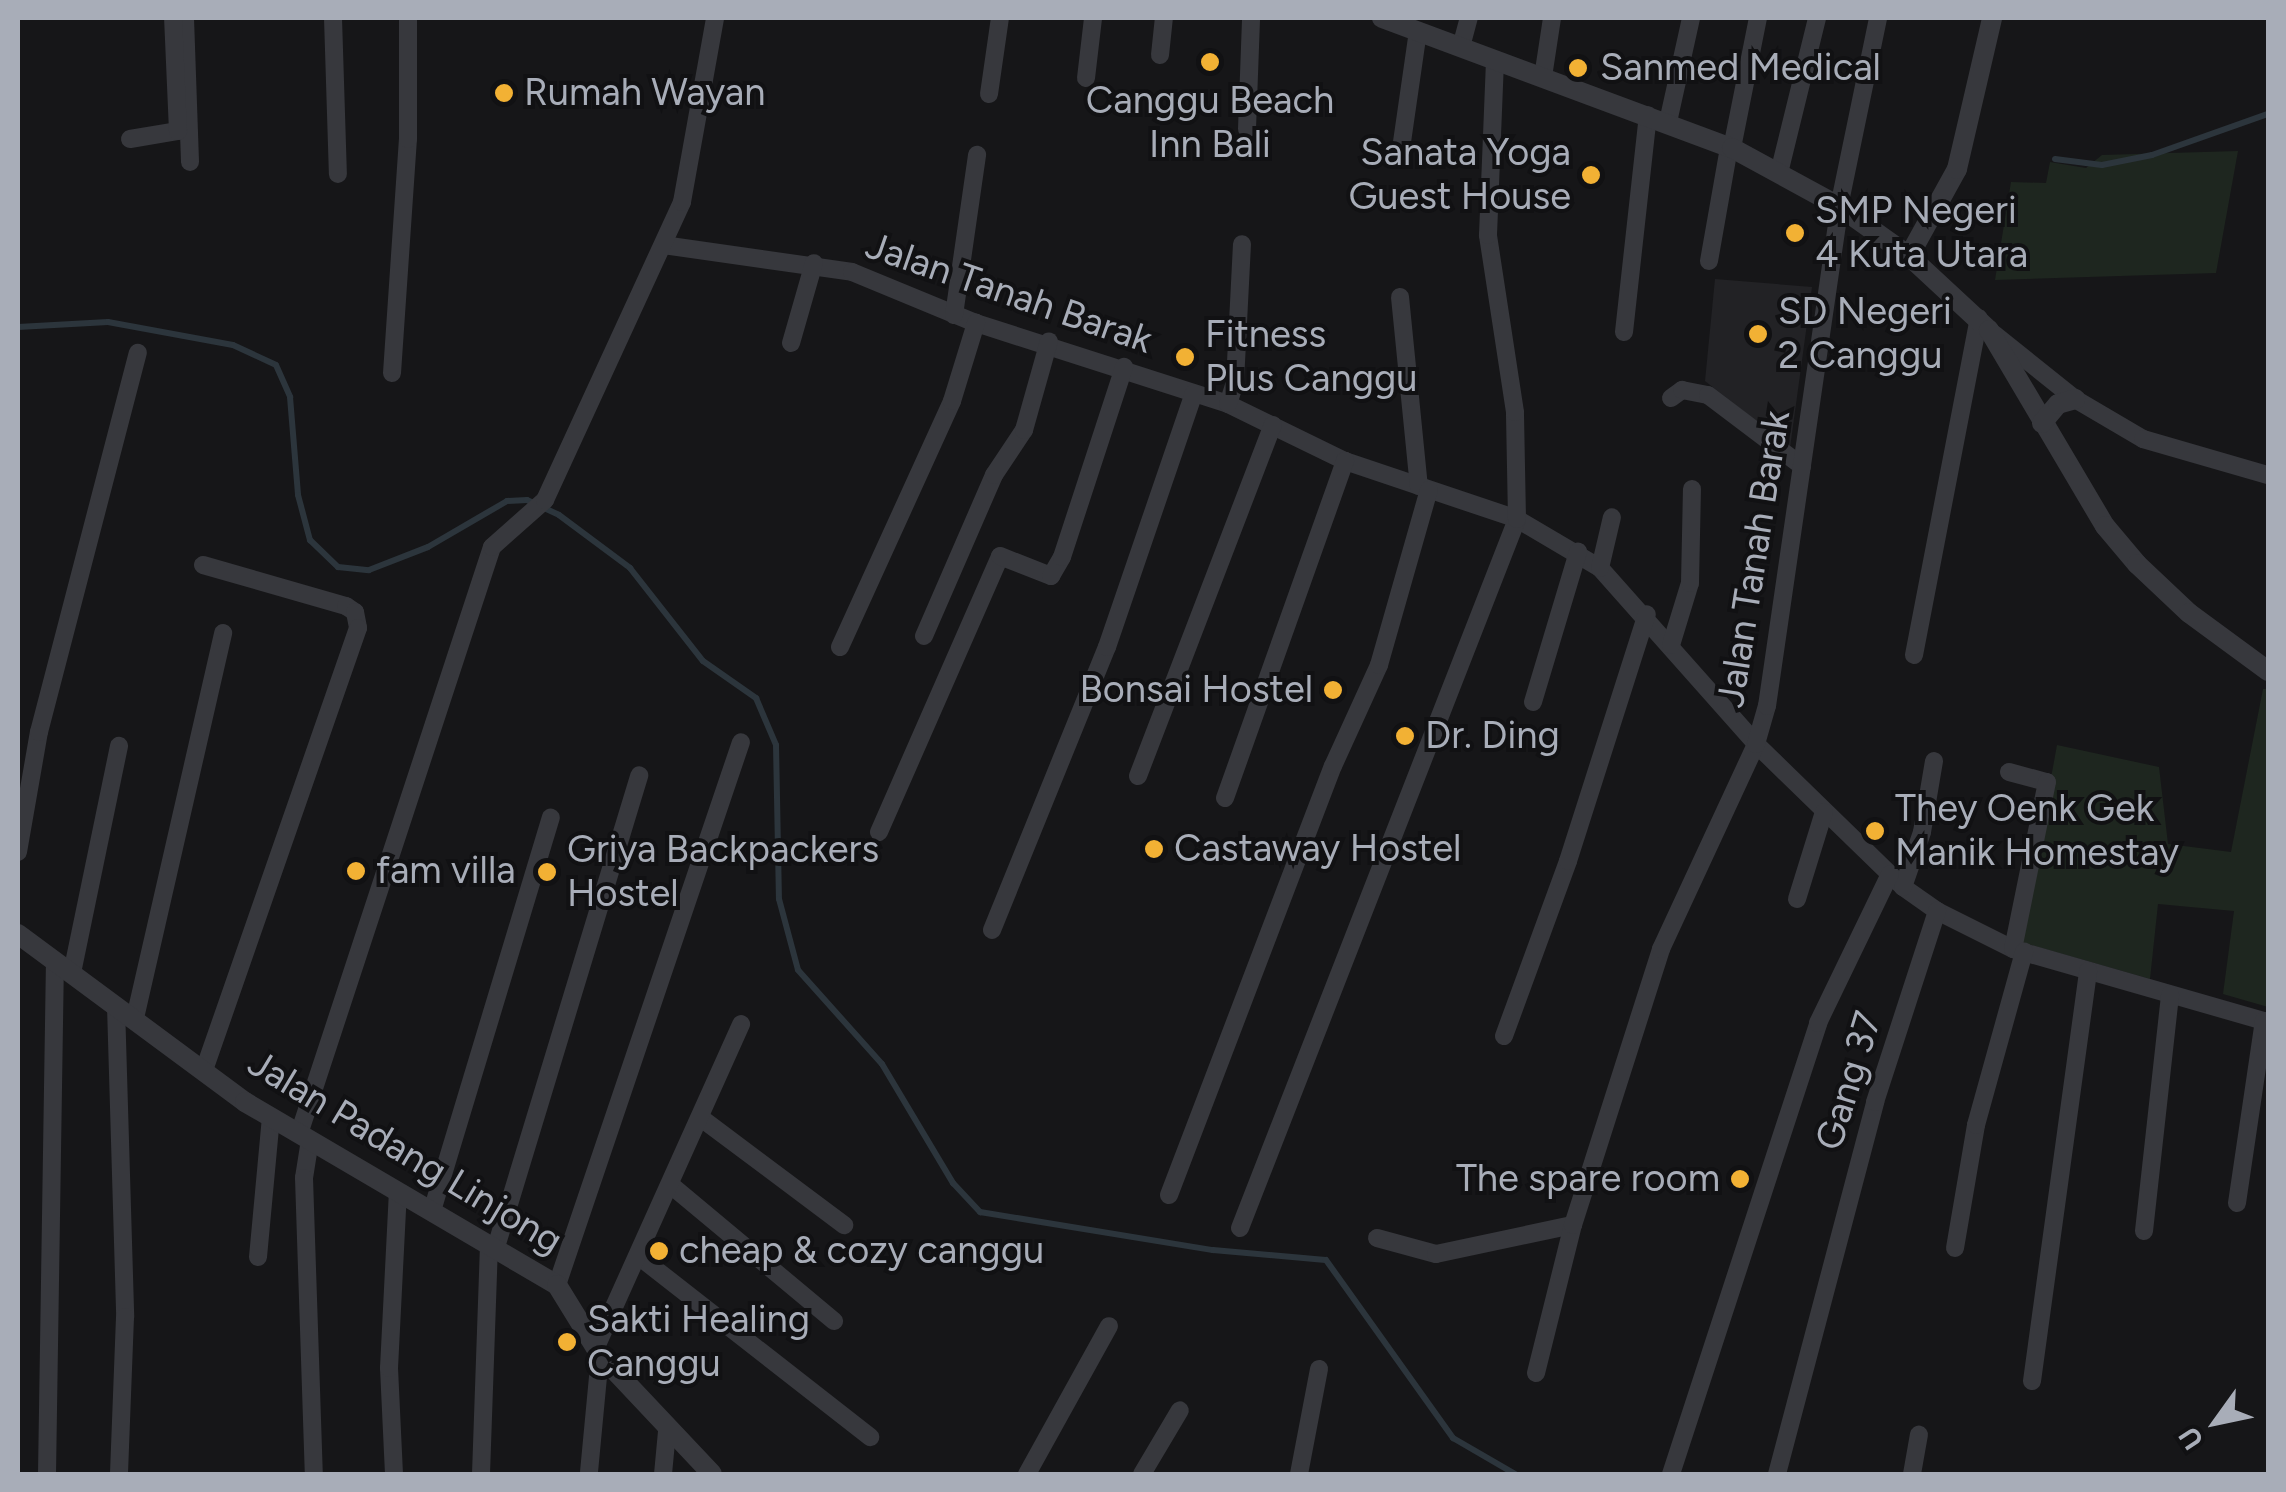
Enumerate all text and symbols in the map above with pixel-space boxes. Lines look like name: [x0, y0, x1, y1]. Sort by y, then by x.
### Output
place label: Sanmed Medical: [1600, 45, 1881, 91]
marker: Canggu Beach Inn Bali: [1199, 51, 1221, 73]
marker: Sanmed Medical: [1565, 55, 1591, 81]
place label: Rumah Wayan: [524, 70, 765, 116]
place label: Canggu Beach Inn Bali: [1086, 78, 1334, 168]
marker: Rumah Wayan: [493, 82, 515, 104]
place label: Sanata Yoga Guest House: [1348, 130, 1571, 220]
marker: Sanata Yoga Guest House: [1580, 164, 1602, 186]
place label: SMP Negeri 4 Kuta Utara: [1815, 188, 2028, 278]
marker: SMP Negeri 4 Kuta Utara: [1784, 222, 1806, 244]
street label: Jalan Tanah Barak: [860, 223, 1158, 363]
place label: SD Negeri 2 Canggu: [1778, 289, 1952, 378]
place label: Fitness Plus Canggu: [1205, 312, 1417, 402]
marker: SD Negeri 2 Canggu: [1747, 323, 1769, 345]
marker: Fitness Plus Canggu: [1174, 346, 1196, 368]
street label: Jalan Tanah Barak: [1708, 407, 1800, 711]
place label: Bonsai Hostel: [1080, 667, 1313, 713]
marker: Bonsai Hostel: [1322, 679, 1344, 701]
place label: Dr. Ding: [1425, 713, 1560, 759]
marker: Dr. Ding: [1394, 725, 1416, 747]
place label: They Oenk Gek Manik Homestay: [1895, 786, 2179, 876]
marker: They Oenk Gek Manik Homestay: [1864, 820, 1886, 842]
place label: Castaway Hostel: [1174, 826, 1461, 872]
place label: Griya Backpackers Hostel: [567, 827, 879, 916]
marker: Castaway Hostel: [1143, 838, 1165, 860]
place label: fam villa: [376, 848, 516, 894]
marker: fam villa: [345, 860, 367, 882]
marker: Griya Backpackers Hostel: [536, 861, 558, 883]
street label: Gang 37: [1806, 1006, 1892, 1156]
street label: Jalan Padang Linjong: [240, 1040, 570, 1264]
place label: The spare room: [1456, 1156, 1720, 1202]
marker: The spare room: [1729, 1168, 1751, 1190]
place label: cheap & cozy canggu: [679, 1228, 1044, 1274]
marker: cheap & cozy canggu: [648, 1240, 670, 1262]
place label: Sakti Healing Canggu: [587, 1297, 810, 1386]
marker: Sakti Healing Canggu: [556, 1331, 578, 1353]
north arrow: [2166, 1372, 2266, 1472]
text: U: [2171, 1421, 2210, 1456]

